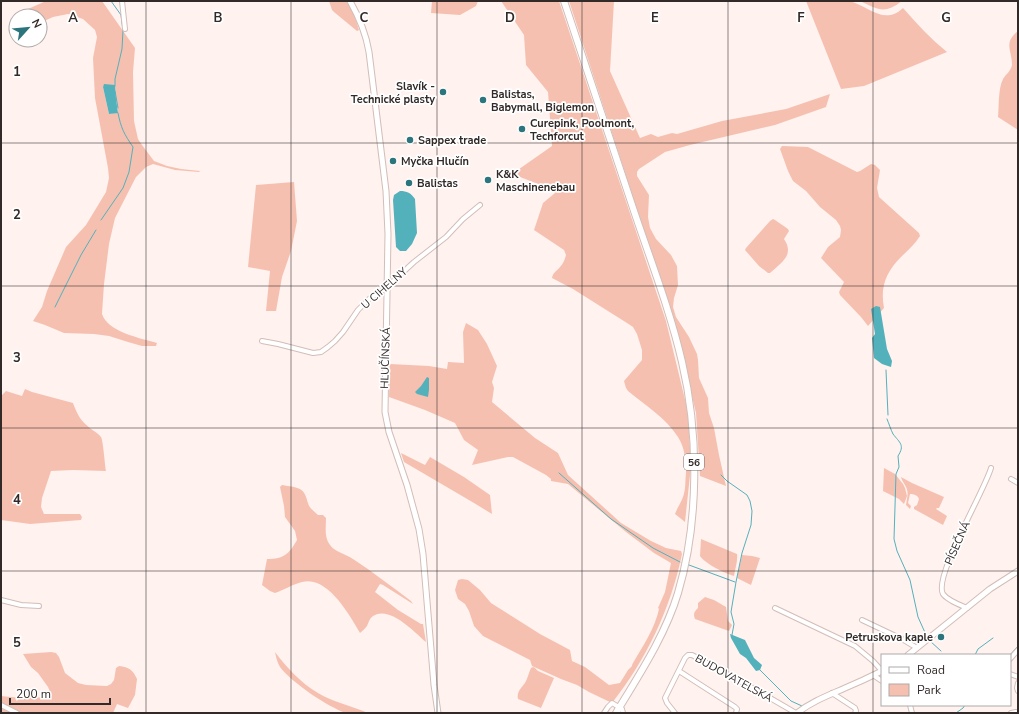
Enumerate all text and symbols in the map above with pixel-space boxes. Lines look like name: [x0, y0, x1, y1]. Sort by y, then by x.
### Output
north arrow: [8, 8, 48, 48]
text: A: [68, 9, 78, 27]
text: B: [214, 9, 223, 27]
text: C: [360, 9, 369, 27]
text: D: [505, 9, 515, 27]
text: E: [651, 9, 659, 27]
text: F: [797, 9, 805, 27]
text: G: [941, 9, 951, 27]
text: N: [28, 17, 45, 31]
text: 1: [13, 63, 21, 81]
place label: Slavík - Technické plasty: [351, 79, 435, 107]
marker: Slavík - Technické plasty: [438, 87, 448, 97]
place label: Balistas, Babymall, Biglemon: [491, 87, 594, 115]
marker: Balistas, Babymall, Biglemon: [478, 95, 488, 105]
place label: Curepink, Poolmont, Techforcut: [530, 116, 634, 144]
marker: Curepink, Poolmont, Techforcut: [517, 124, 527, 134]
place label: Sappex trade: [418, 133, 486, 148]
marker: Sappex trade: [405, 135, 415, 145]
place label: Myčka Hlučín: [401, 154, 469, 169]
marker: Myčka Hlučín: [388, 156, 398, 166]
place label: K&K Maschinenebau: [496, 167, 575, 195]
marker: K&K Maschinenebau: [483, 175, 493, 185]
place label: Balistas: [417, 176, 458, 191]
marker: Balistas: [404, 178, 414, 188]
text: 2: [13, 206, 21, 224]
street label: U CIHELNY: [358, 264, 411, 313]
street label: HLUČÍNSKÁ: [376, 327, 394, 389]
text: 3: [13, 349, 21, 367]
road number: 56: [684, 454, 704, 470]
text: 4: [13, 491, 21, 509]
street label: PÍSEČNÁ: [940, 519, 974, 567]
place label: Petruskova kaple: [845, 630, 933, 645]
marker: Petruskova kaple: [936, 632, 946, 642]
text: 5: [13, 634, 21, 652]
street label: BUDOVATELSKÁ: [692, 650, 776, 706]
legend: [881, 654, 1011, 706]
text: Road: [917, 662, 945, 678]
scale bar: [10, 680, 110, 706]
text: Park: [917, 682, 942, 698]
text: 200 m: [16, 686, 51, 702]

